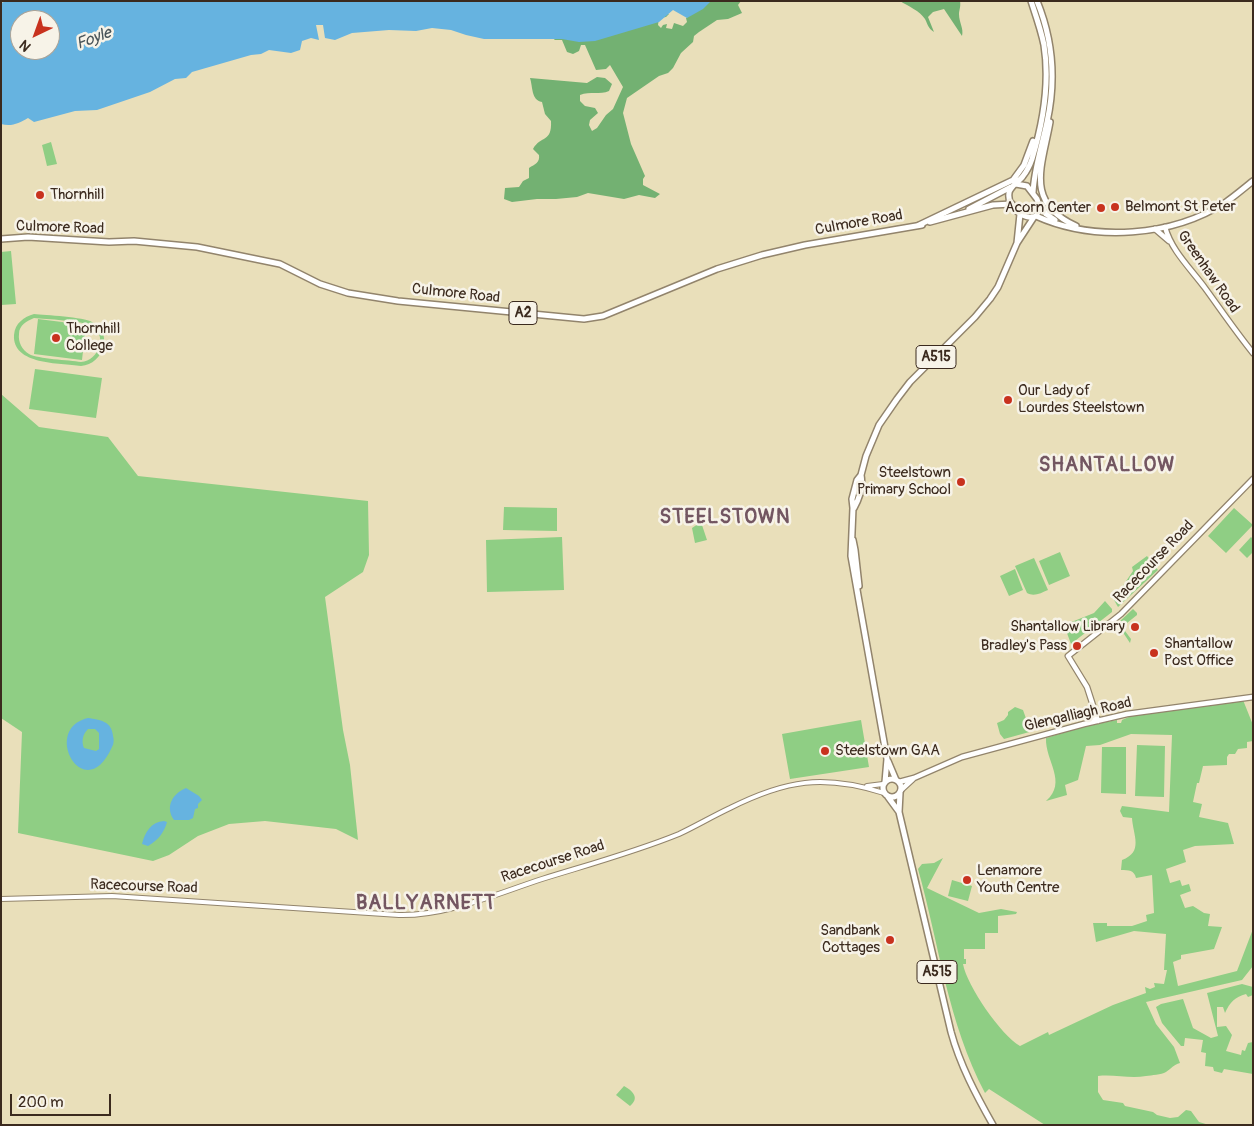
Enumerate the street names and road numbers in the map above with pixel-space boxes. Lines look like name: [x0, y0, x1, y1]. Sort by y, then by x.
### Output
street label: Culmore Road: [814, 206, 904, 240]
street label: Culmore Road: [15, 217, 105, 239]
street label: Greenhaw Road: [1173, 227, 1243, 317]
street label: Culmore Road: [411, 280, 501, 308]
road number: A2: [509, 302, 537, 324]
road number: A515: [916, 346, 956, 368]
street label: Racecourse Road: [1110, 517, 1198, 607]
street label: Glengalliagh Road: [1023, 694, 1133, 736]
street label: Racecourse Road: [499, 837, 607, 887]
street label: Racecourse Road: [90, 876, 198, 898]
road number: A515: [917, 960, 957, 984]

